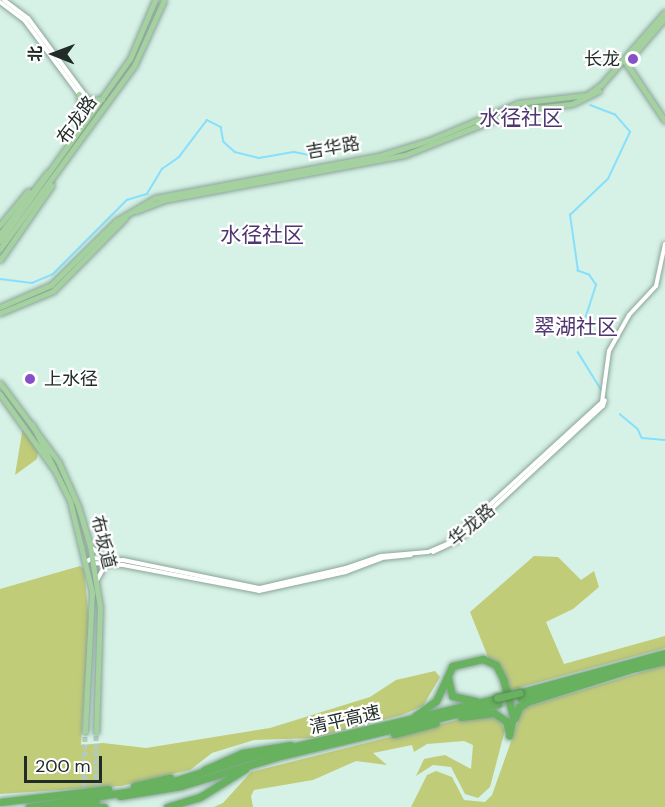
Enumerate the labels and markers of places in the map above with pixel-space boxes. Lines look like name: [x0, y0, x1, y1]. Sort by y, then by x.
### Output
place label: 长龙: [584, 48, 620, 70]
marker: 长龙: [624, 50, 642, 68]
place label: 上水径: [44, 368, 98, 390]
marker: 上水径: [21, 370, 39, 388]

